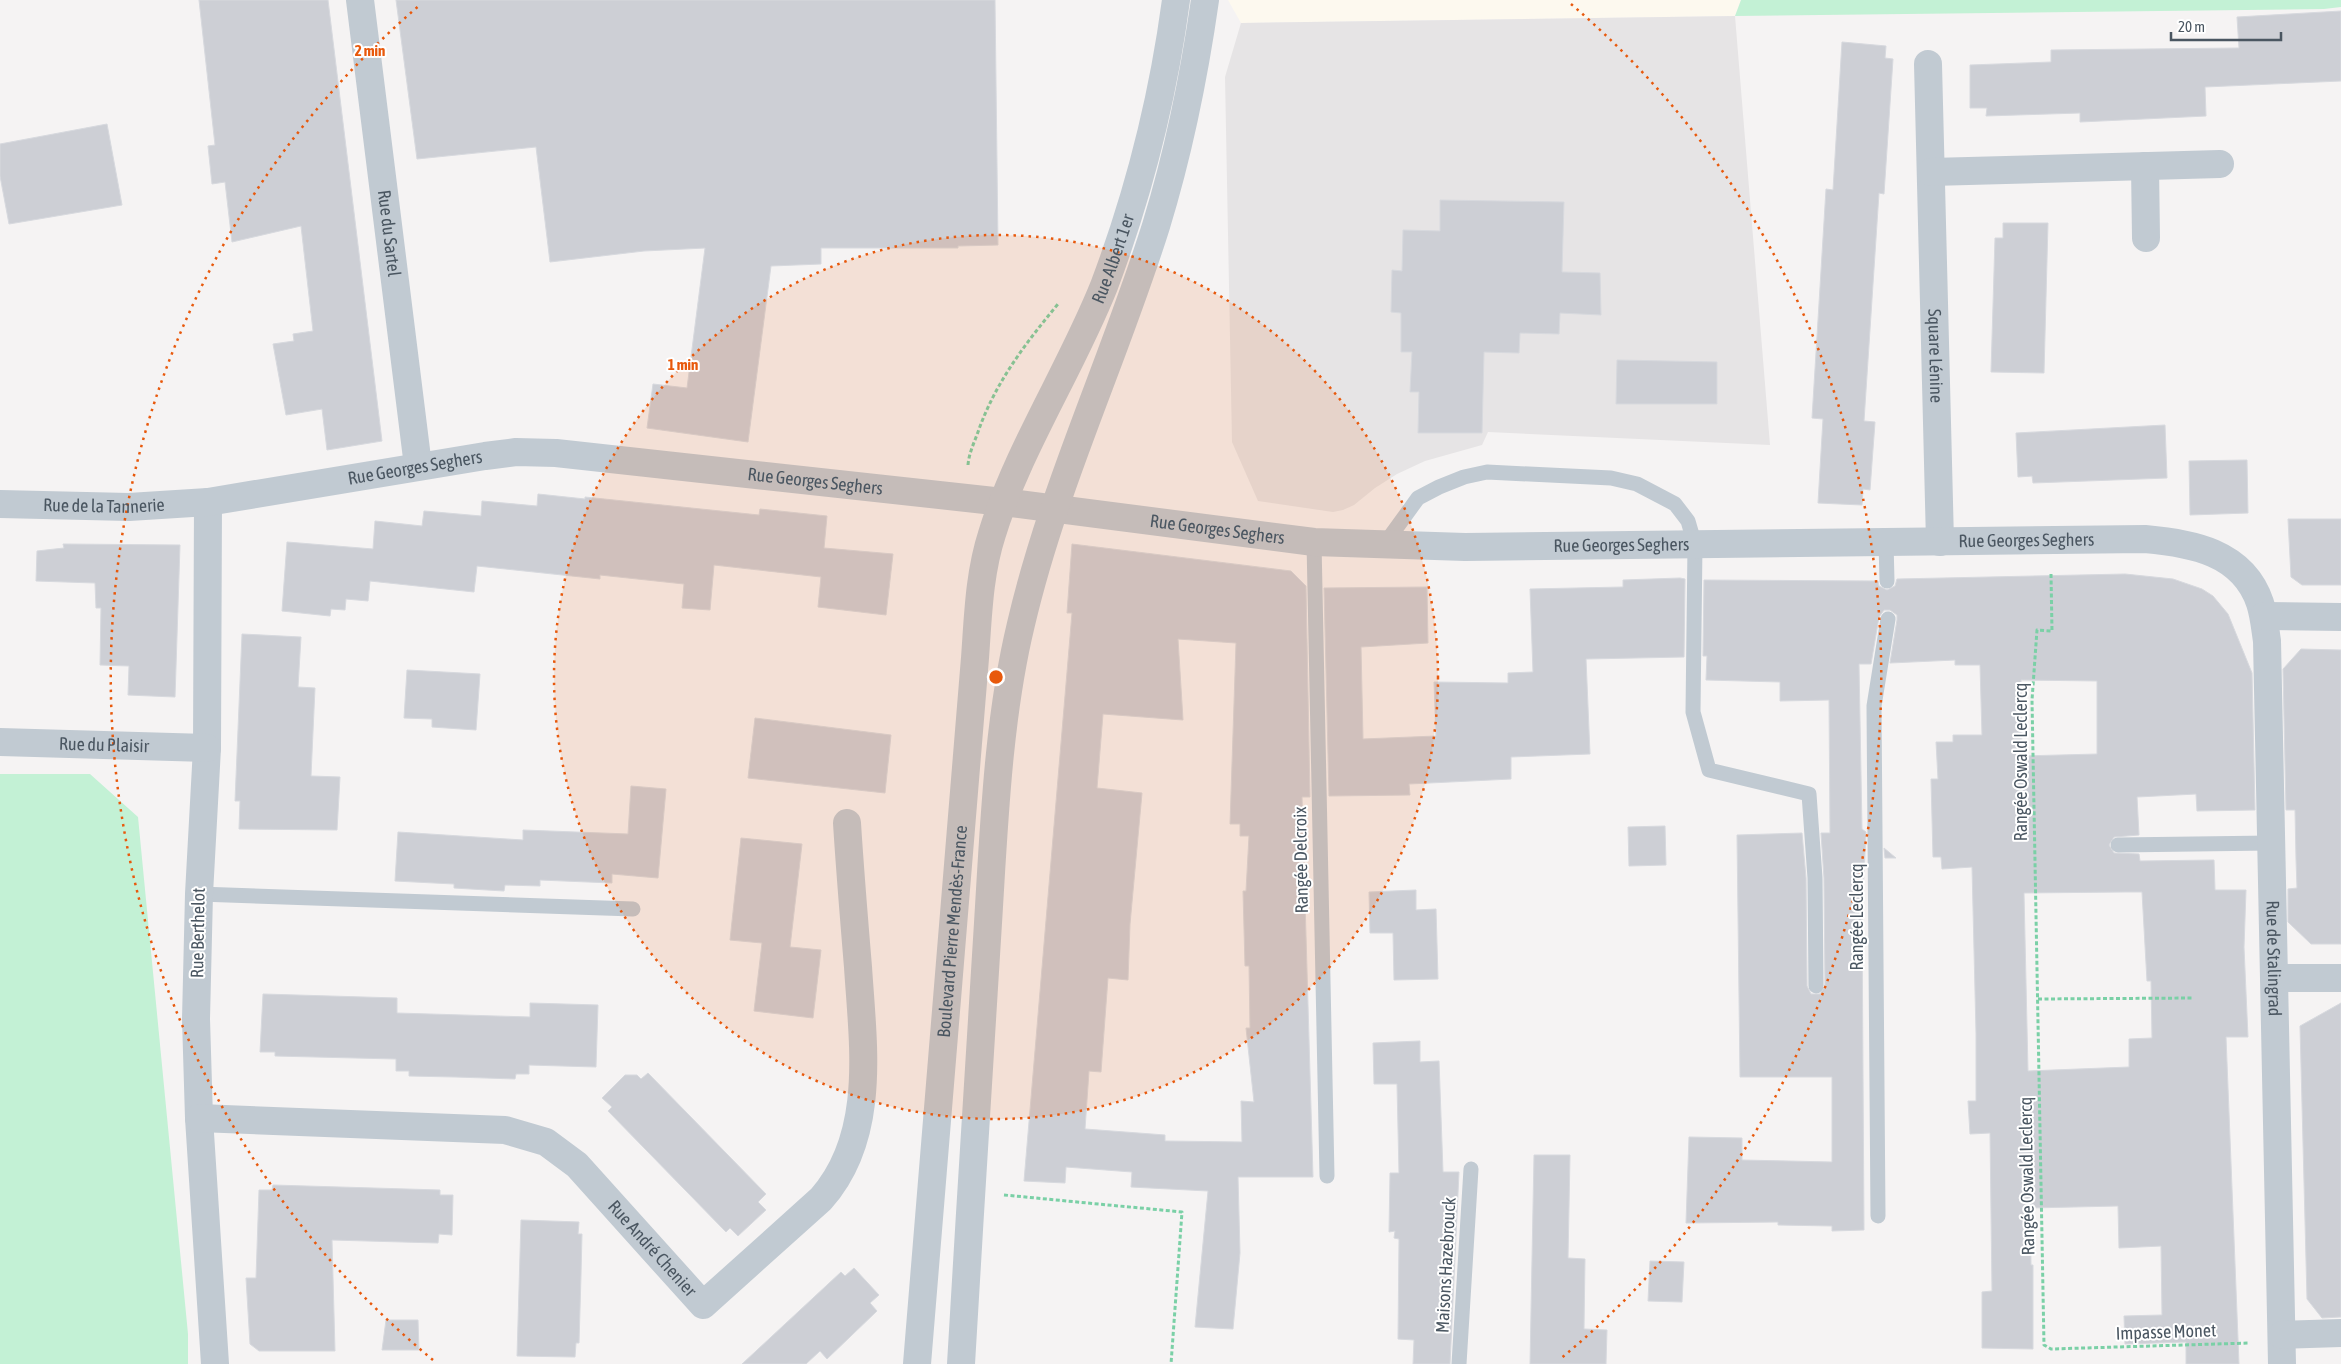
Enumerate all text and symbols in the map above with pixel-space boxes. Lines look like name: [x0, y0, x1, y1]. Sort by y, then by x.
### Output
scale bar: [2171, 10, 2281, 42]
text: 20 m: [2178, 18, 2205, 35]
text: 2 min: [355, 42, 385, 59]
street label: Rue du Sartel: [374, 189, 405, 278]
street label: Rue Albert 1er: [1087, 211, 1138, 306]
street label: Square Lénine: [1924, 309, 1948, 403]
text: 1 min: [668, 356, 698, 373]
street label: Rue Georges Seghers: [346, 446, 484, 489]
street label: Rue Georges Seghers: [747, 463, 884, 499]
street label: Rue de la Tannerie: [43, 494, 165, 517]
street label: Rue Georges Seghers: [1149, 510, 1286, 548]
street label: Rue Georges Seghers: [1958, 529, 2094, 551]
street label: Rue Georges Seghers: [1553, 533, 1689, 556]
centre of rings: [987, 668, 1005, 686]
street label: Rangée Oswald Leclercq: [2010, 683, 2031, 841]
street label: Rue du Plaisir: [59, 733, 150, 756]
street label: Rangée Delcroix: [1289, 806, 1312, 914]
street label: Boulevard Pierre Mendès-France: [933, 825, 971, 1038]
street label: Rangée Leclercq: [1846, 863, 1867, 971]
street label: Rue Berthelot: [186, 888, 209, 978]
street label: Rue de Stalingrad: [2262, 900, 2286, 1016]
street label: Rangée Oswald Leclercq: [2015, 1097, 2038, 1255]
street label: Rue André Chenier: [604, 1196, 702, 1301]
street label: Maisons Hazebrouck: [1431, 1197, 1460, 1333]
street label: Impasse Monet: [2115, 1319, 2217, 1344]

